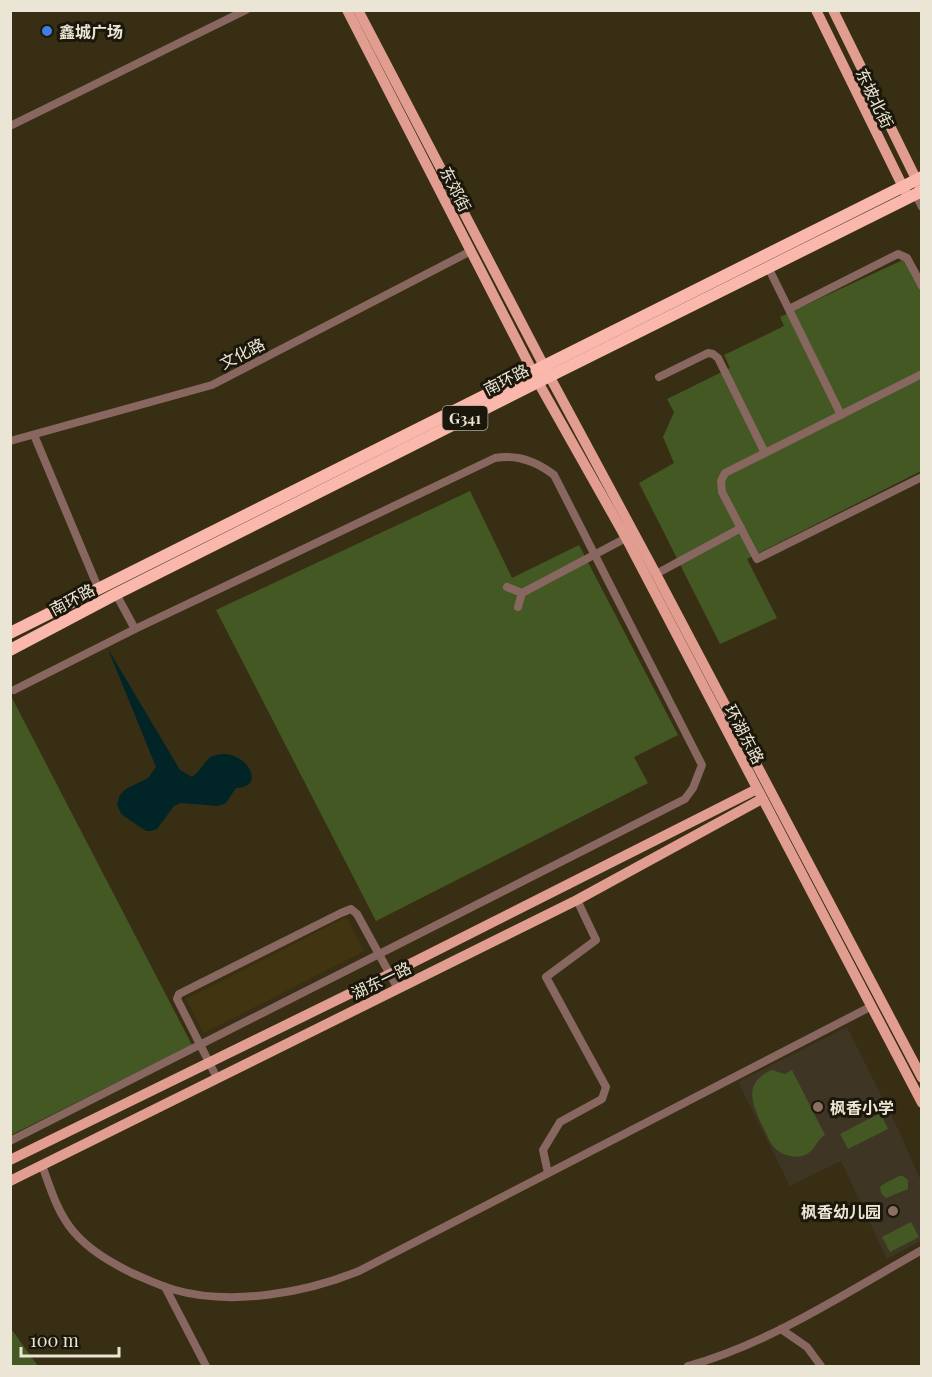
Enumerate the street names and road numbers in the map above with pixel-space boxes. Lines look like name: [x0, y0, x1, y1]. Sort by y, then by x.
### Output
street label: 东坡北街: [852, 65, 898, 131]
street label: 东郊街: [436, 163, 476, 215]
street label: 文化路: [216, 333, 268, 373]
street label: 南环路: [480, 359, 532, 399]
road number: G341: [442, 406, 488, 430]
street label: 南环路: [46, 578, 98, 620]
street label: 环湖东路: [721, 701, 769, 767]
street label: 湖东一路: [348, 957, 414, 1003]

